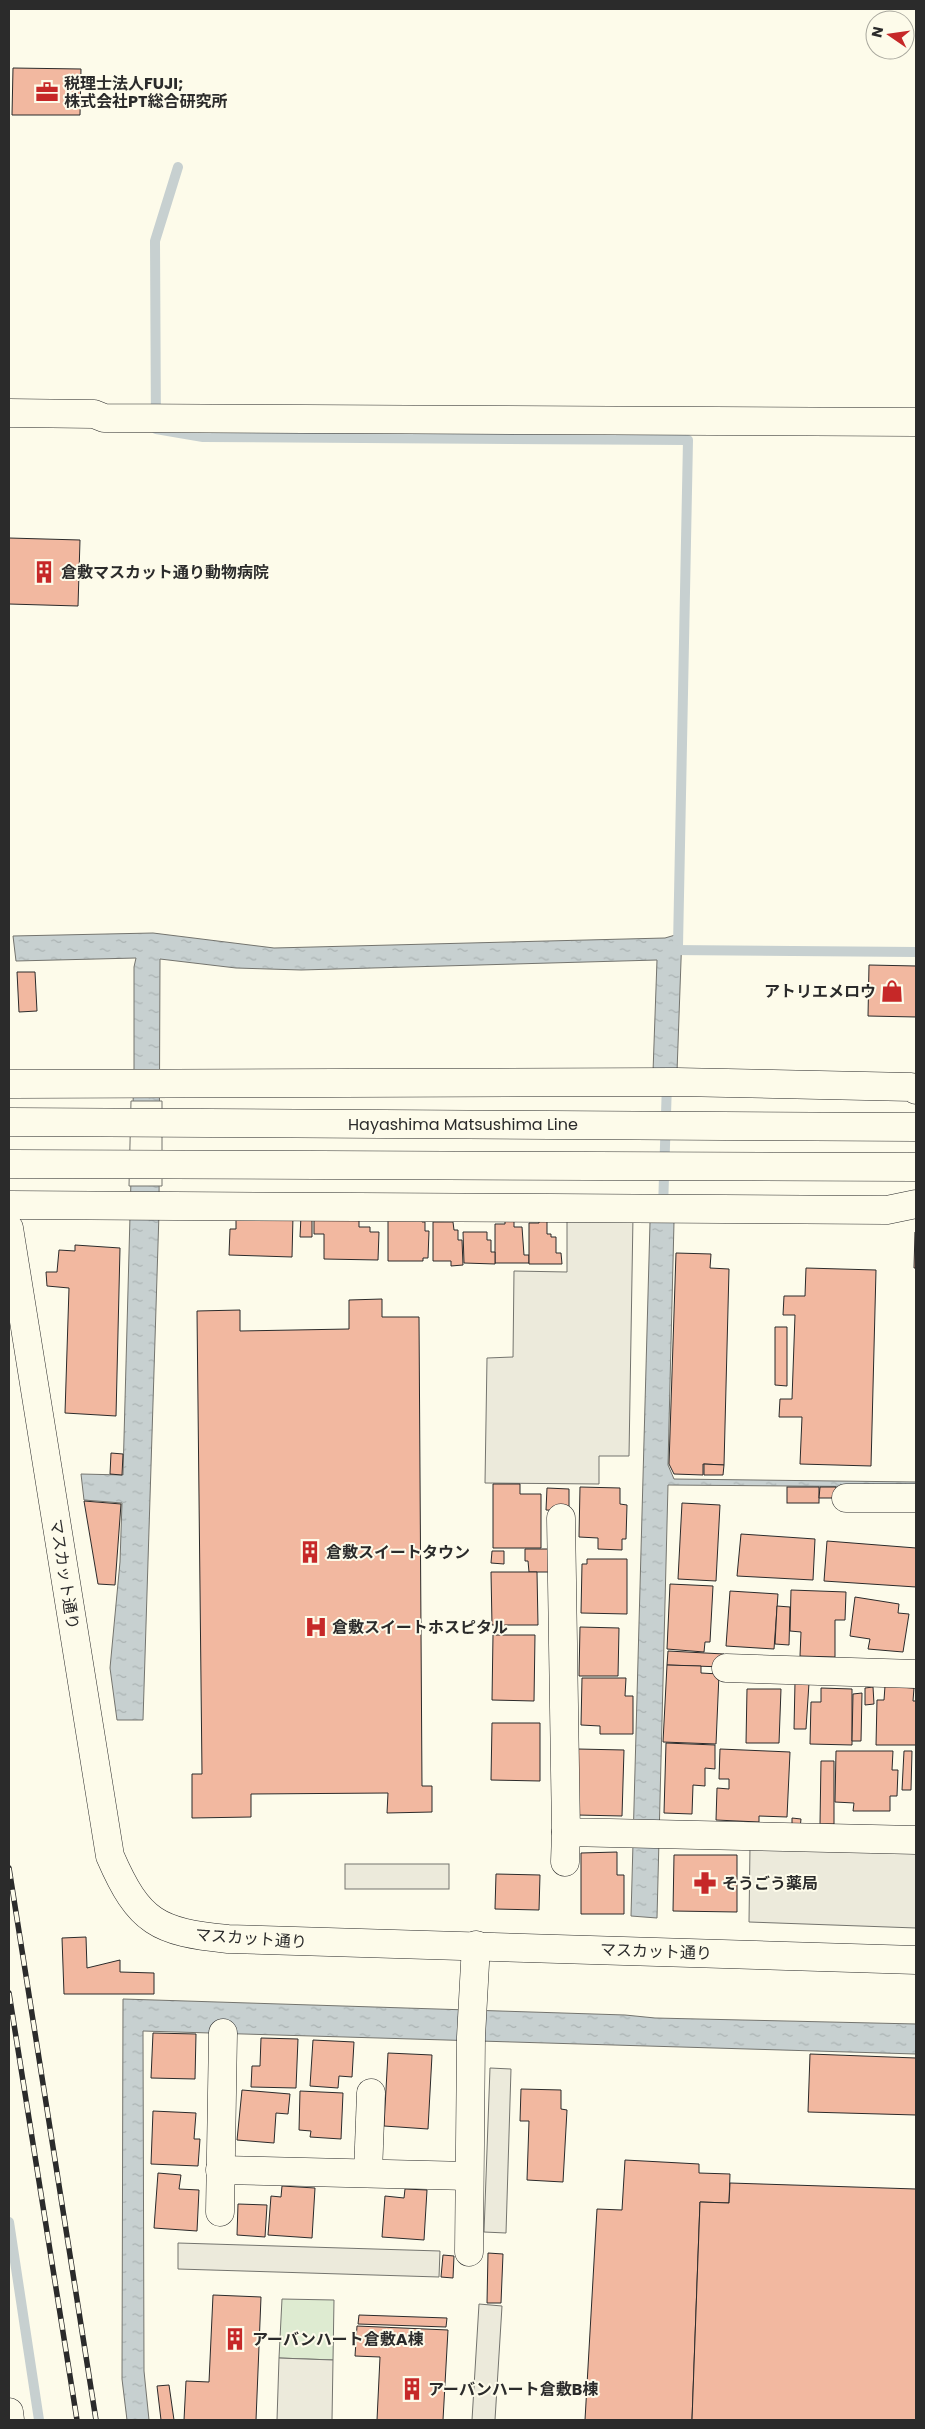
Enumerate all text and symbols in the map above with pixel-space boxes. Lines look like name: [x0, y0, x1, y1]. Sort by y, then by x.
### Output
north arrow: [865, 10, 915, 60]
text: N: [866, 25, 888, 39]
place label: 税理士法人FUJI; 株式会社PT総合研究所: [64, 72, 227, 113]
office icon: 税理士法人FUJI; 株式会社PT総合研究所: [34, 79, 60, 105]
building icon: 倉敷マスカット通り動物病院: [31, 559, 57, 585]
place label: 倉敷マスカット通り動物病院: [61, 561, 269, 584]
shop icon: アトリエメロウ: [879, 978, 905, 1004]
place label: アトリエメロウ: [764, 980, 876, 1003]
street label: Hayashima Matsushima Line: [348, 1113, 578, 1136]
street label: マスカット通り: [44, 1517, 85, 1631]
building icon: 倉敷スイートタウン: [297, 1539, 323, 1565]
place label: 倉敷スイートタウン: [326, 1541, 470, 1564]
hospital icon: 倉敷スイートホスピタル: [303, 1614, 329, 1640]
place label: 倉敷スイートホスピタル: [332, 1616, 508, 1639]
pharmacy icon: そうごう薬局: [692, 1870, 718, 1896]
place label: そうごう薬局: [722, 1872, 818, 1895]
street label: マスカット通り: [194, 1923, 308, 1954]
street label: マスカット通り: [600, 1938, 712, 1965]
building icon: アーバンハート倉敷A棟: [222, 2326, 248, 2352]
place label: アーバンハート倉敷A棟: [252, 2328, 423, 2351]
building icon: アーバンハート倉敷B棟: [399, 2376, 425, 2402]
place label: アーバンハート倉敷B棟: [428, 2378, 598, 2401]

